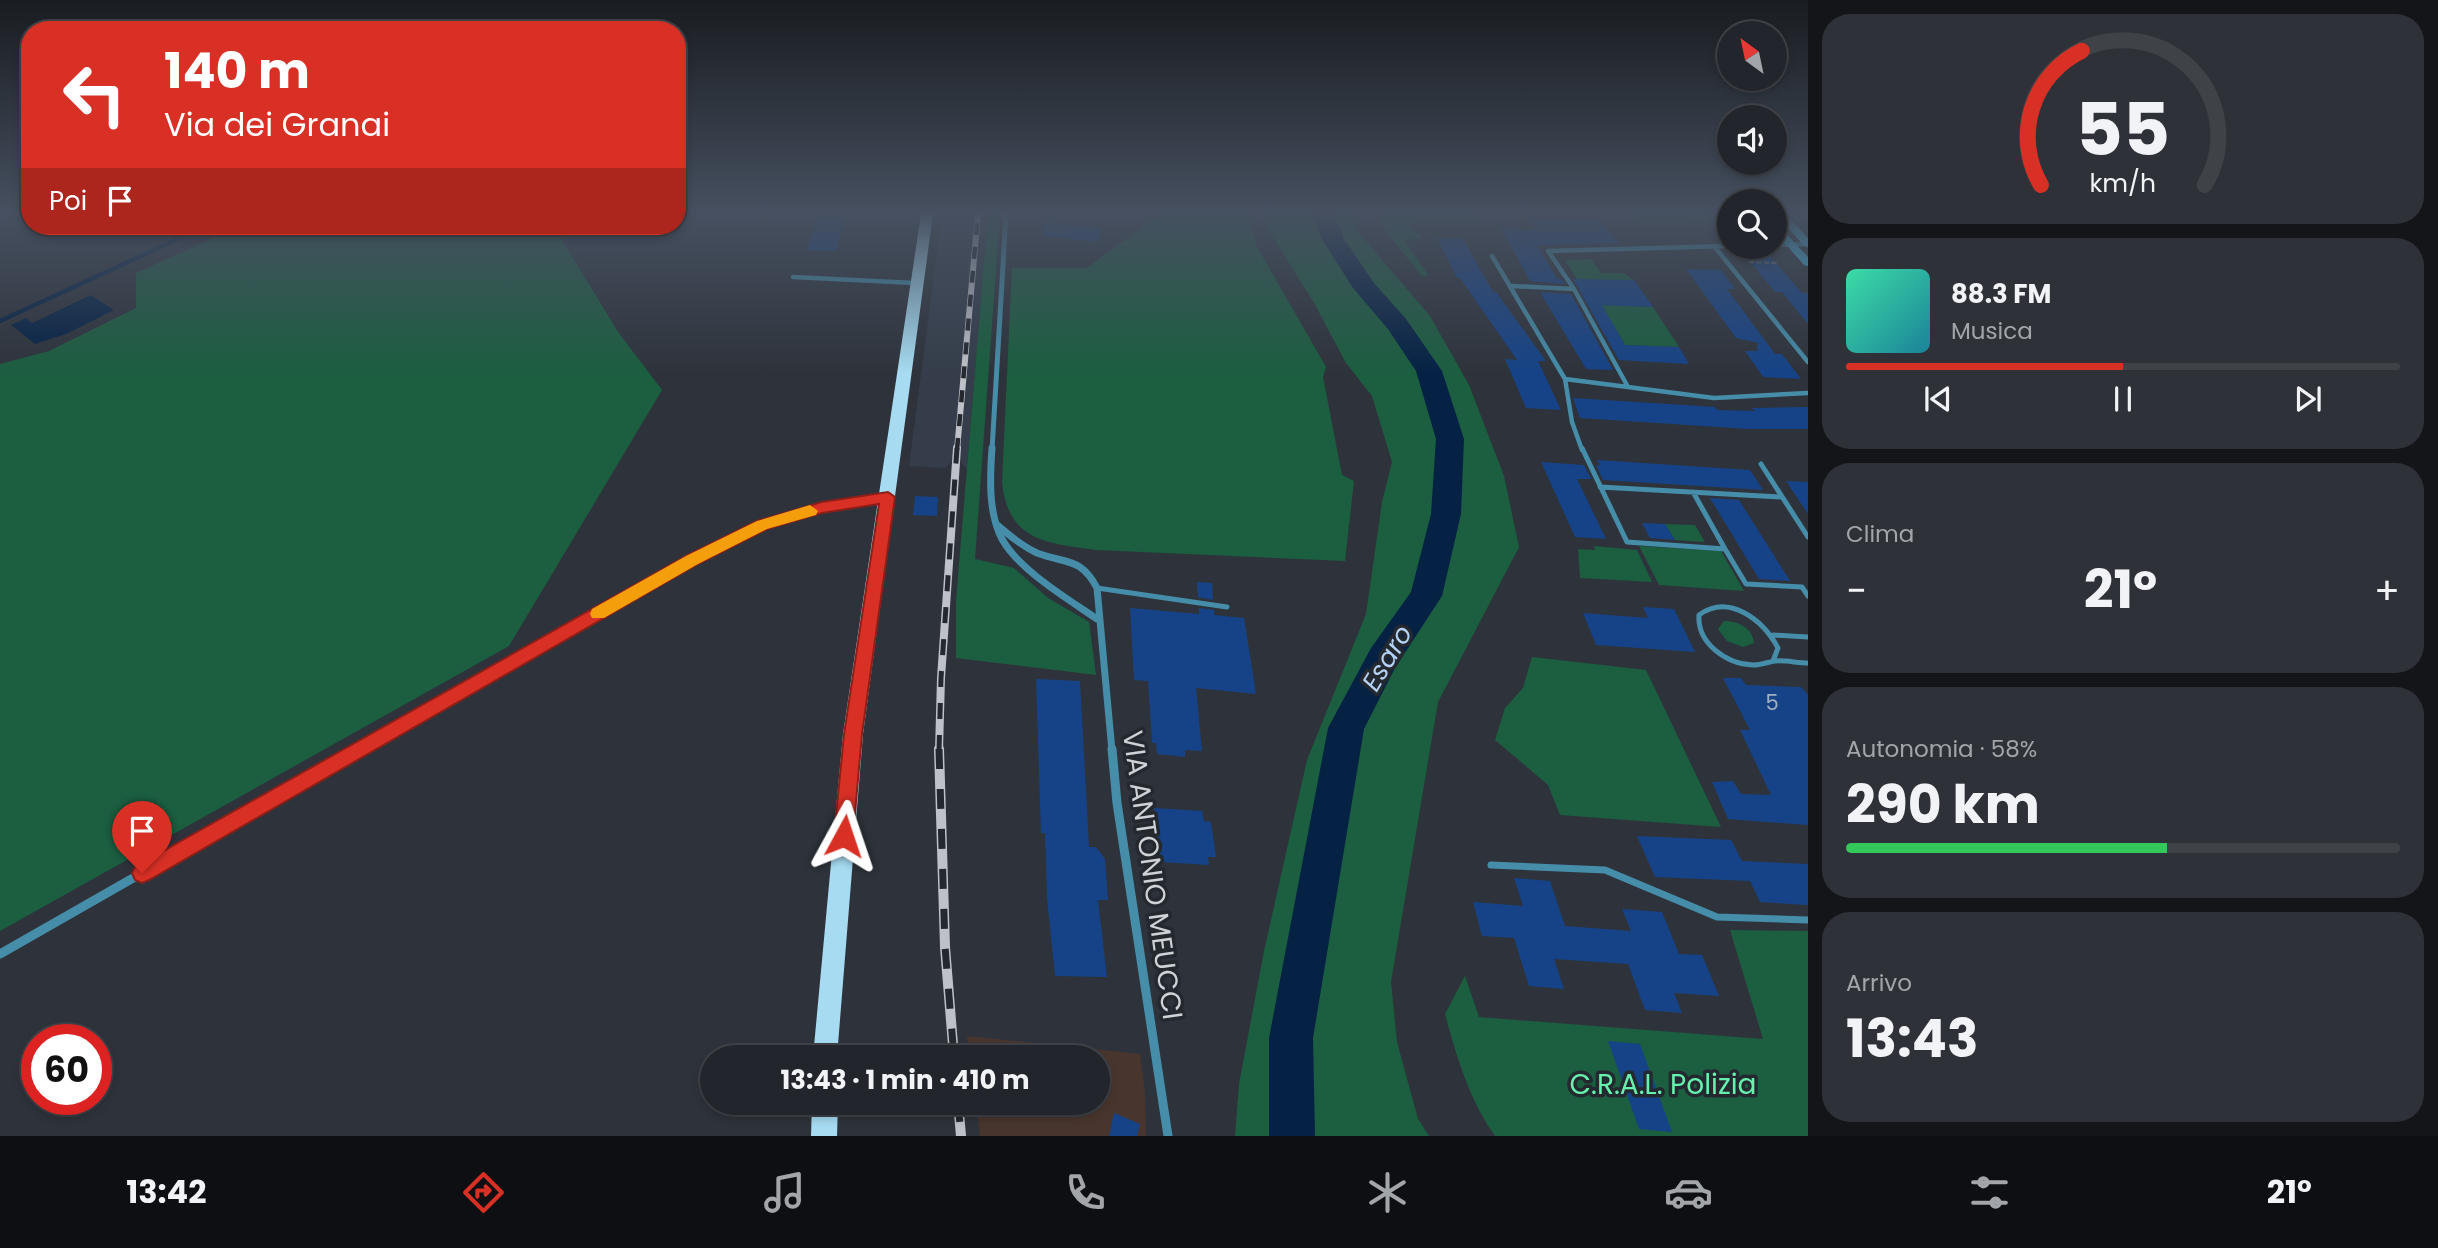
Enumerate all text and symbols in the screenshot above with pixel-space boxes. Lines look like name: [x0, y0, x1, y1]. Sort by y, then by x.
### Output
north arrow: [1717, 21, 1787, 91]
map controls: [1717, 21, 1787, 259]
text: 140 m: [164, 37, 310, 105]
icon: left: [49, 49, 140, 140]
text: 55: [2076, 80, 2170, 181]
text: Via dei Granai: [164, 102, 390, 147]
button: sound: [1717, 105, 1787, 175]
text: km/h: [2090, 166, 2156, 201]
icon: arrive: [101, 182, 139, 220]
text: Poi: [49, 183, 87, 219]
button: search: [1717, 189, 1787, 259]
text: 88.3 FM: [1951, 276, 2051, 312]
text: Musica: [1951, 315, 2033, 347]
icon: previous: [1919, 380, 1957, 418]
icon: pause: [2104, 380, 2142, 418]
icon: next: [2289, 380, 2327, 418]
text: Clima: [1846, 518, 1914, 550]
text: 21°: [2084, 553, 2157, 626]
text: −: [1846, 564, 1867, 617]
text: +: [2374, 564, 2400, 617]
water label: Esaro: [1353, 618, 1421, 698]
house number: 5: [1765, 688, 1779, 717]
street label: VIA ANTONIO MEUCCI: [1113, 728, 1192, 1022]
text: Autonomia · 58%: [1846, 733, 2037, 765]
text: 290 km: [1846, 768, 2040, 841]
position arrow: [807, 799, 881, 873]
pin: [112, 801, 172, 873]
icon: arrive: [123, 812, 161, 850]
text: Arrivo: [1846, 967, 1912, 999]
text: 13:43: [1846, 1002, 1978, 1075]
speed limit sign: 60: [21, 1024, 112, 1115]
text: 13:43 · 1 min · 410 m: [780, 1062, 1030, 1098]
park label: C.R.A.L. Polizia: [1569, 1065, 1757, 1104]
icon: directions: [459, 1168, 508, 1217]
icon: music: [760, 1168, 809, 1217]
icon: phone: [1061, 1168, 1110, 1217]
icon: climate: [1363, 1168, 1412, 1217]
icon: car: [1664, 1168, 1713, 1217]
icon: filters: [1965, 1168, 2014, 1217]
text: 13:42: [126, 1169, 207, 1214]
text: 21°: [2267, 1169, 2312, 1214]

